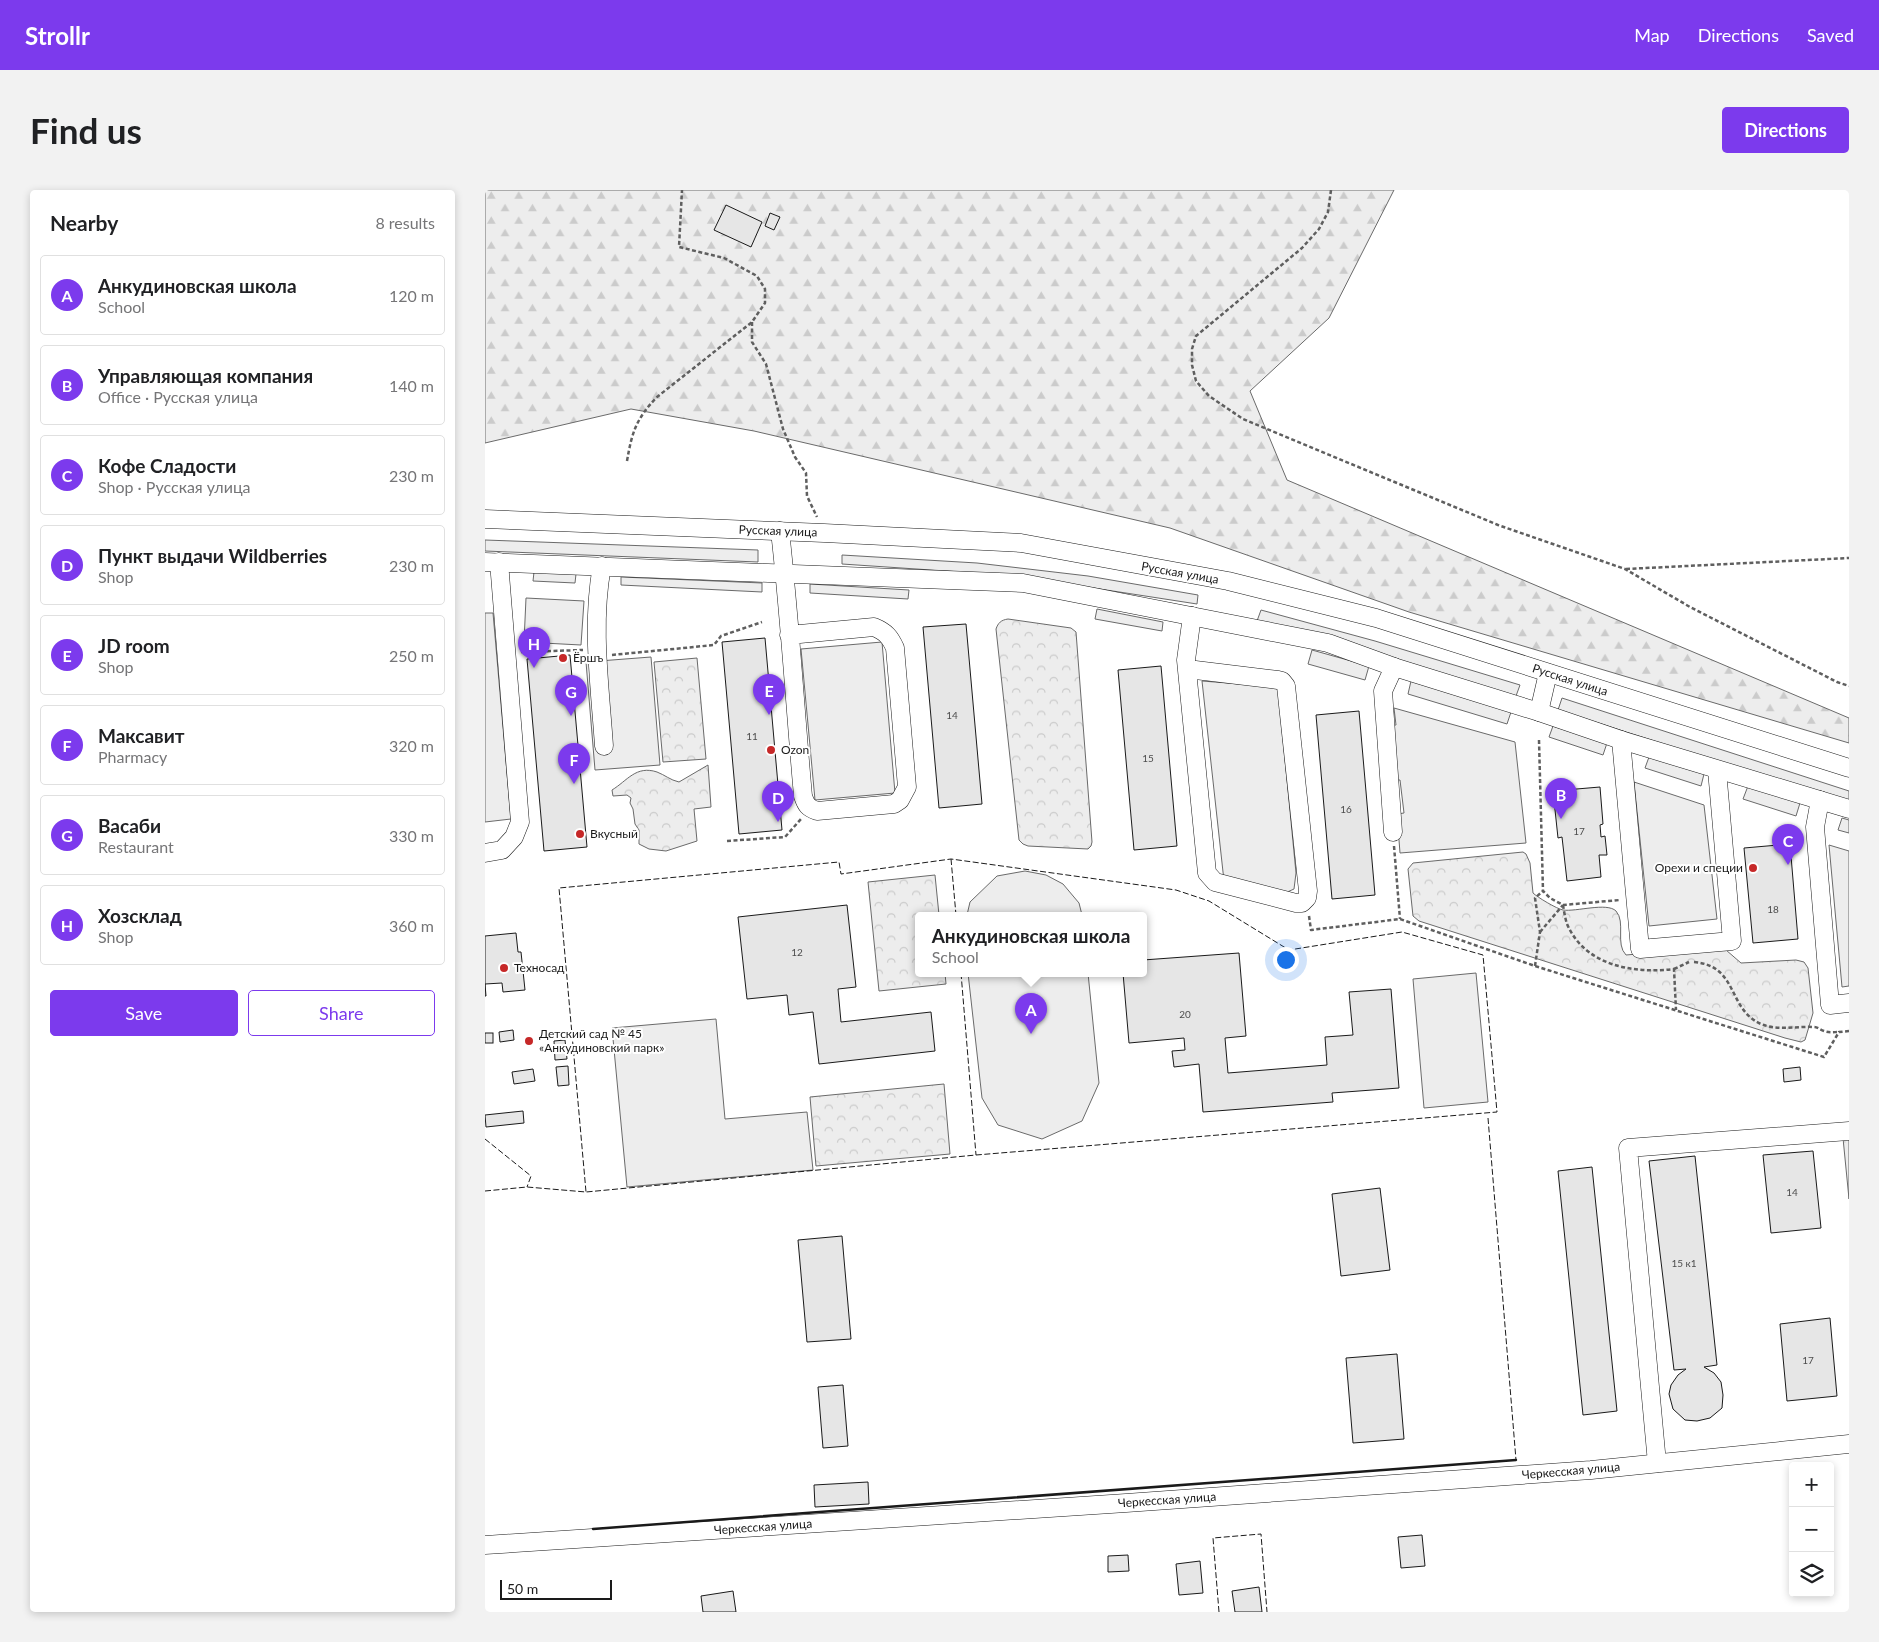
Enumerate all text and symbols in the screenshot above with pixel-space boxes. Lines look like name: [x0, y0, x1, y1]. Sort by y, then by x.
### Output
text: Strollr: [25, 21, 90, 50]
text: Map: [1634, 24, 1670, 46]
text: Directions: [1698, 24, 1779, 46]
text: Saved: [1807, 24, 1854, 46]
button: Directions: [1722, 107, 1849, 153]
text: Find us: [30, 109, 142, 151]
text: Nearby: [50, 210, 118, 235]
text: 8 results: [375, 213, 435, 232]
text: Анкудиновская школа: [98, 274, 297, 297]
text: A: [61, 286, 73, 305]
text: 120 m: [389, 286, 434, 305]
text: School: [98, 297, 145, 316]
text: Управляющая компания: [98, 364, 313, 387]
text: B: [62, 376, 72, 395]
text: 140 m: [389, 376, 434, 395]
text: Office · Русская улица: [98, 387, 258, 406]
text: Кофе Сладости: [98, 454, 236, 477]
text: C: [62, 466, 72, 485]
text: 230 m: [389, 466, 434, 485]
text: Shop · Русская улица: [98, 477, 251, 496]
street label: Русская улица: [739, 522, 818, 539]
text: Пункт выдачи Wildberries: [98, 544, 327, 567]
text: D: [61, 556, 73, 575]
text: 230 m: [389, 556, 434, 575]
street label: Русская улица: [1140, 558, 1220, 587]
text: Shop: [98, 567, 134, 586]
pin: H: [518, 627, 550, 668]
text: JD room: [98, 634, 170, 657]
text: E: [62, 646, 72, 665]
text: 250 m: [389, 646, 434, 665]
place label: Ёршъ: [573, 650, 603, 665]
marker: Ёршъ: [557, 652, 569, 664]
text: Shop: [98, 657, 134, 676]
street label: Русская улица: [1530, 660, 1610, 699]
pin: E: [753, 674, 785, 715]
pin: G: [555, 675, 587, 716]
house number: 14: [946, 709, 958, 721]
text: Максавит: [98, 724, 184, 747]
house number: 11: [746, 730, 758, 742]
text: F: [62, 736, 72, 755]
text: 320 m: [389, 736, 434, 755]
place label: Ozon: [781, 742, 809, 757]
pin: F: [558, 743, 590, 784]
marker: Ozon: [765, 744, 777, 756]
text: Pharmacy: [98, 747, 167, 766]
house number: 15: [1142, 752, 1154, 764]
pin: B: [1545, 778, 1577, 819]
pin: D: [762, 781, 794, 822]
house number: 16: [1340, 803, 1352, 815]
text: Васаби: [98, 814, 161, 837]
pin: C: [1772, 824, 1804, 865]
house number: 17: [1573, 825, 1585, 837]
text: G: [61, 826, 73, 845]
text: 330 m: [389, 826, 434, 845]
place label: Вкусный: [590, 826, 638, 841]
marker: Вкусный: [574, 828, 586, 840]
text: Restaurant: [98, 837, 174, 856]
place label: Орехи и специи: [1655, 860, 1743, 875]
marker: Орехи и специи: [1747, 862, 1759, 874]
house number: 18: [1767, 903, 1779, 915]
text: Хозсклад: [98, 904, 182, 927]
popup: [915, 912, 1147, 977]
text: H: [61, 916, 73, 935]
text: 360 m: [389, 916, 434, 935]
text: Анкудиновская школа: [932, 924, 1130, 947]
text: Shop: [98, 927, 134, 946]
house number: 12: [791, 946, 803, 958]
text: School: [932, 947, 979, 966]
your location: [1273, 947, 1299, 973]
place label: Техносад: [514, 960, 565, 975]
marker: Техносад: [498, 962, 510, 974]
button: Save: [50, 990, 238, 1036]
button: Share: [248, 990, 435, 1036]
pin: A: [1015, 993, 1047, 1034]
house number: 20: [1179, 1008, 1191, 1020]
place label: Детский сад № 45 «Анкудиновский парк»: [539, 1026, 664, 1055]
marker: Детский сад № 45 «Анкудиновский парк»: [523, 1035, 535, 1047]
house number: 14: [1786, 1186, 1798, 1198]
house number: 15 к1: [1671, 1257, 1697, 1269]
house number: 17: [1802, 1354, 1814, 1366]
street label: Черкесская улица: [1521, 1459, 1621, 1482]
map controls: [1789, 1462, 1834, 1597]
button: +: [1789, 1462, 1834, 1507]
street label: Черкесская улица: [1117, 1489, 1217, 1510]
button: −: [1789, 1507, 1834, 1552]
street label: Черкесская улица: [713, 1516, 813, 1537]
button: layers: [1789, 1552, 1834, 1597]
scale bar: [500, 1577, 613, 1600]
text: 50 m: [507, 1580, 538, 1597]

